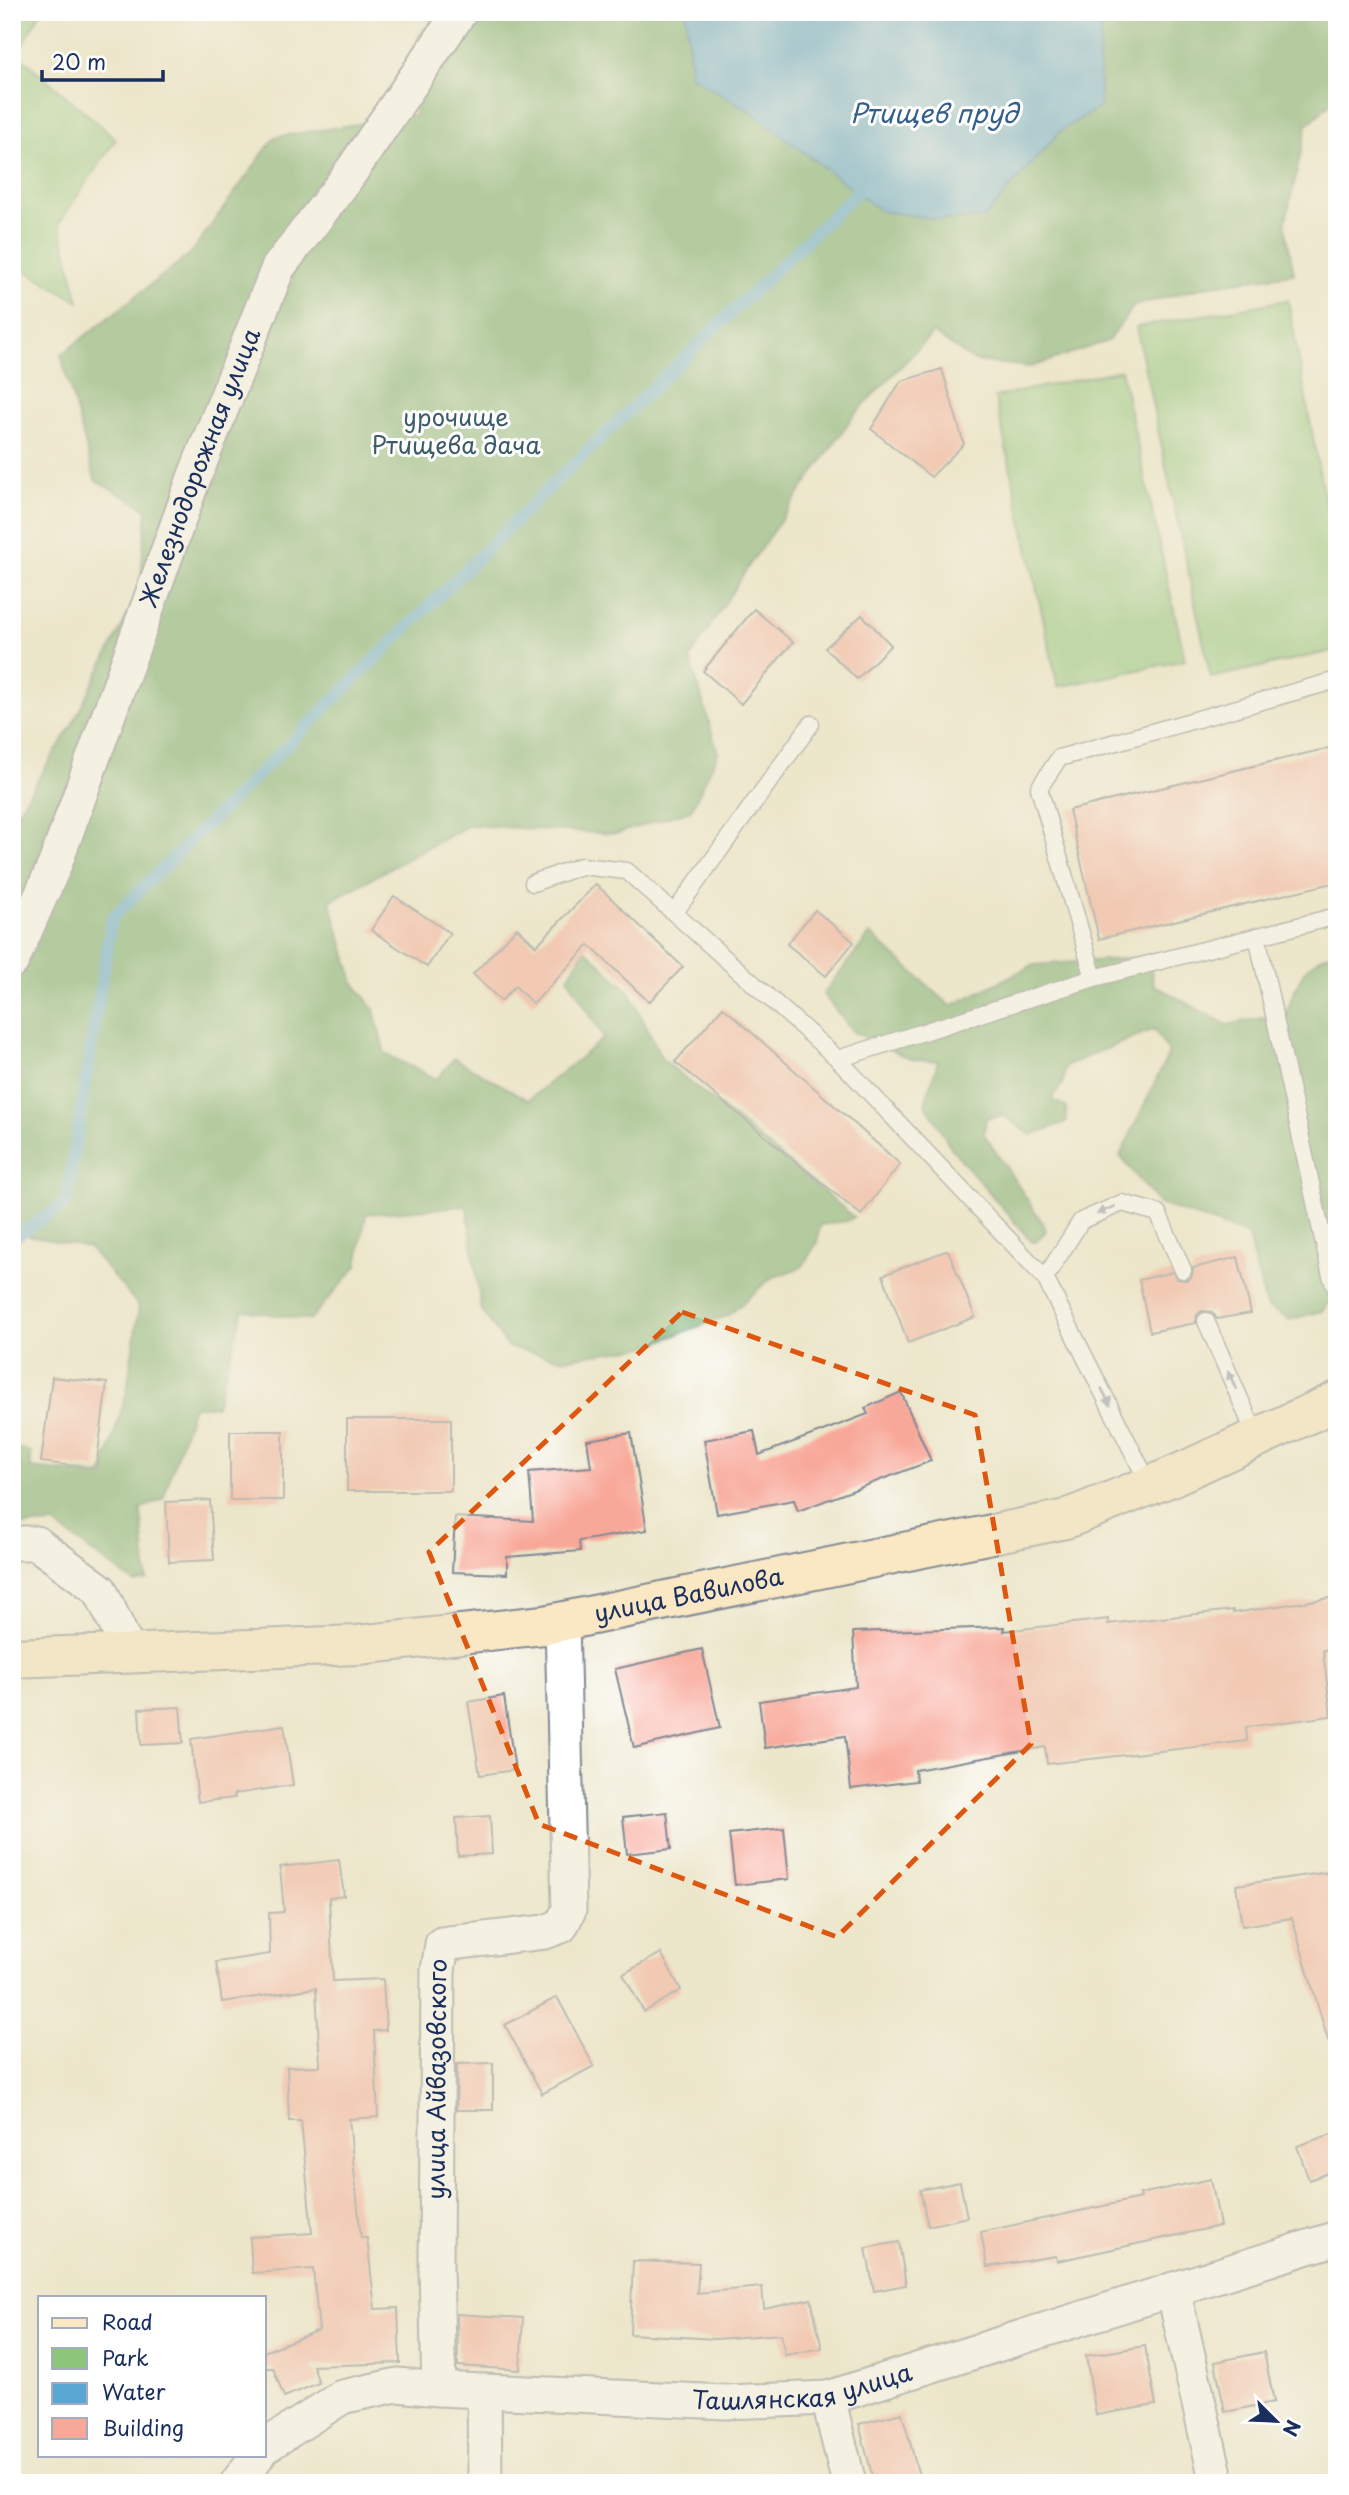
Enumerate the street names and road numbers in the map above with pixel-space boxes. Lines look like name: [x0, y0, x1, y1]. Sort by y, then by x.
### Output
street label: Железнодорожная улица: [129, 322, 268, 612]
street label: улица Вавилова: [591, 1557, 786, 1630]
street label: улица Айвазовского: [416, 1956, 456, 2200]
street label: Ташлянская улица: [691, 2353, 916, 2418]

